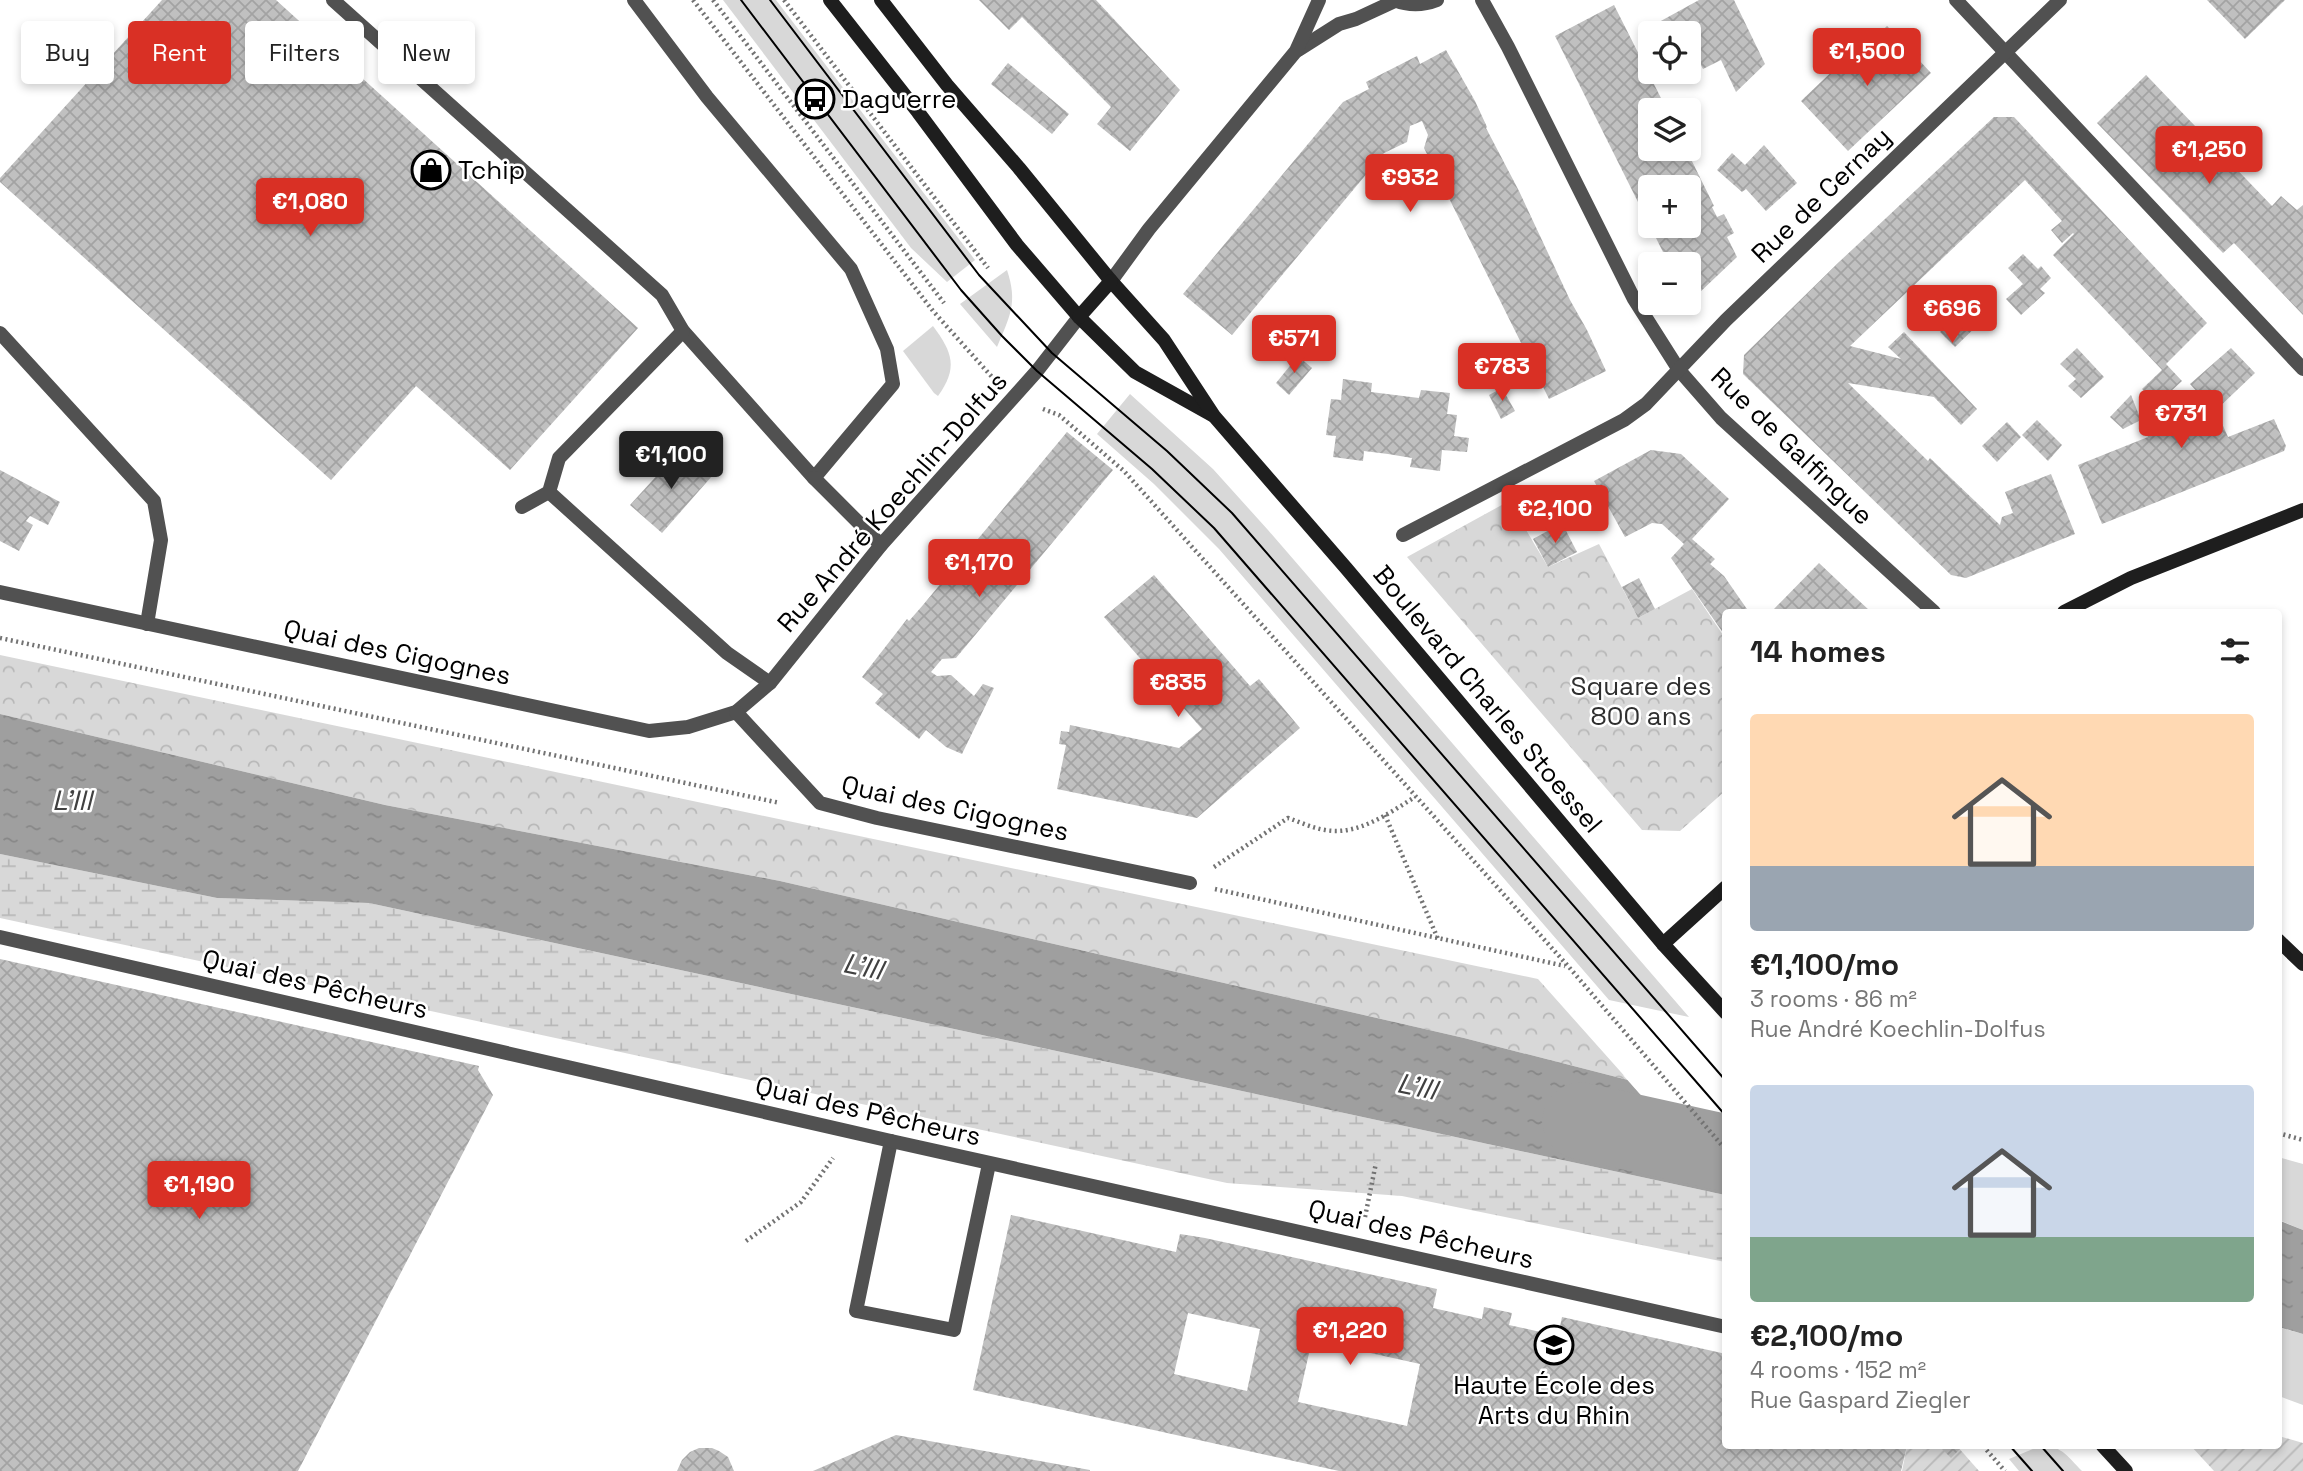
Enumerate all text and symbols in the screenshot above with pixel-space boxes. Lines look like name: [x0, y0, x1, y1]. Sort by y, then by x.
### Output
chip: Buy: [21, 21, 114, 84]
chip: Rent: [128, 21, 231, 84]
chip: Filters: [245, 21, 364, 84]
chip: New: [378, 21, 475, 84]
map controls: [1638, 21, 1701, 315]
button: locate: [1638, 21, 1701, 84]
pin: €1,500: [1810, 28, 1924, 88]
text: €1,500: [1829, 36, 1905, 66]
bus stop icon: Daguerre: [794, 78, 836, 120]
place label: Daguerre: [842, 82, 956, 116]
button: layers: [1638, 98, 1701, 161]
street label: Rue de Cernay: [1744, 120, 1898, 270]
pin: €1,250: [2152, 127, 2266, 186]
text: €1,250: [2171, 134, 2247, 164]
shop icon: Tchip: [410, 149, 452, 191]
place label: Tchip: [458, 153, 525, 187]
pin: €932: [1369, 154, 1451, 214]
text: €932: [1381, 162, 1439, 192]
button: +: [1638, 175, 1701, 238]
pin: €1,080: [253, 178, 367, 238]
text: €1,080: [272, 186, 348, 216]
button: −: [1638, 252, 1701, 315]
pin: €696: [1911, 286, 1993, 345]
text: €696: [1923, 293, 1981, 323]
pin: €571: [1253, 316, 1335, 375]
text: €571: [1268, 323, 1320, 353]
pin: €783: [1461, 344, 1543, 403]
text: €783: [1474, 351, 1530, 381]
street label: Rue de Galfingue: [1704, 360, 1880, 532]
street label: Rue André Koechlin-Dolfus: [770, 365, 1014, 639]
pin: €731: [2140, 391, 2222, 450]
text: €731: [2155, 398, 2207, 428]
pin: €1,100: [614, 432, 728, 491]
text: €1,100: [635, 439, 707, 469]
pin: €2,100: [1498, 486, 1612, 545]
text: €2,100: [1517, 493, 1593, 523]
pin: €1,170: [922, 540, 1036, 599]
text: €1,170: [944, 547, 1014, 577]
street label: Boulevard Charles Stoessel: [1366, 558, 1610, 840]
street label: Quai des Cigognes: [280, 611, 514, 693]
text: 14 homes: [1750, 632, 1886, 671]
icon: filters: [2216, 632, 2254, 670]
pin: €835: [1137, 660, 1219, 719]
text: €835: [1149, 667, 1207, 697]
park label: Square des 800 ans: [1571, 669, 1711, 733]
icon: home: [1939, 759, 2065, 885]
street label: Quai des Cigognes: [838, 767, 1072, 849]
water label: L'Ill: [52, 782, 95, 818]
street label: Quai des Pêcheurs: [199, 942, 431, 1026]
water label: L'Ill: [840, 944, 889, 988]
text: €1,100/mo: [1750, 945, 1899, 984]
text: 3 rooms · 86 m²: [1750, 984, 1917, 1014]
text: Rue André Koechlin-Dolfus: [1750, 1014, 2046, 1044]
water label: L'Ill: [1394, 1064, 1443, 1108]
street label: Quai des Pêcheurs: [752, 1069, 984, 1153]
icon: home: [1939, 1130, 2065, 1256]
pin: €1,190: [142, 1162, 256, 1221]
text: €1,190: [163, 1169, 235, 1199]
street label: Quai des Pêcheurs: [1305, 1192, 1537, 1276]
pin: €1,220: [1293, 1308, 1407, 1367]
text: €1,220: [1313, 1315, 1387, 1345]
text: €2,100/mo: [1750, 1316, 1903, 1355]
school or university icon: Haute École des Arts du Rhin: [1533, 1324, 1575, 1366]
text: 4 rooms · 152 m²: [1750, 1355, 1926, 1385]
place label: Haute École des Arts du Rhin: [1453, 1368, 1655, 1432]
text: Rue Gaspard Ziegler: [1750, 1385, 1971, 1415]

